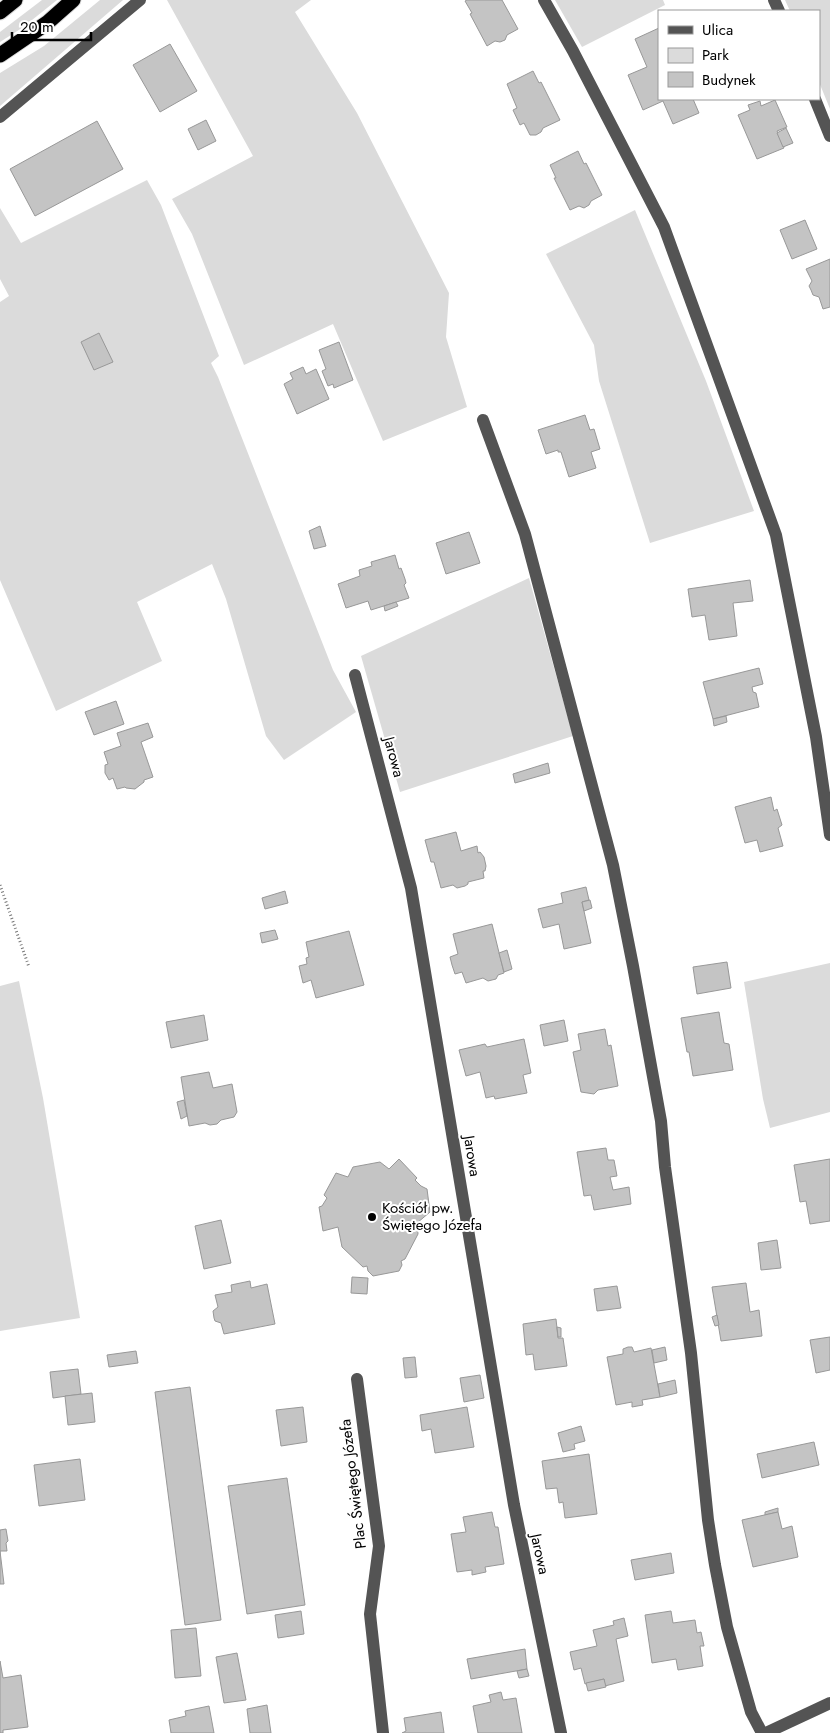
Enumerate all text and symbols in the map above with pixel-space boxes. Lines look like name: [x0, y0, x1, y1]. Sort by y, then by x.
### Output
scale bar: [12, 10, 91, 42]
legend: [658, 10, 820, 100]
text: 20 m: [20, 16, 54, 38]
text: Ulica: [702, 19, 733, 41]
text: Park: [702, 44, 729, 66]
text: Budynek: [702, 69, 756, 91]
street label: Jarowa: [378, 732, 410, 780]
street label: Jarowa: [458, 1132, 486, 1178]
place label: Kościół pw. Świętego Józefa: [382, 1197, 482, 1236]
marker: Kościół pw. Świętego Józefa: [366, 1211, 378, 1223]
street label: Plac Świętego Józefa: [334, 1418, 372, 1550]
street label: Jarowa: [525, 1530, 555, 1576]

